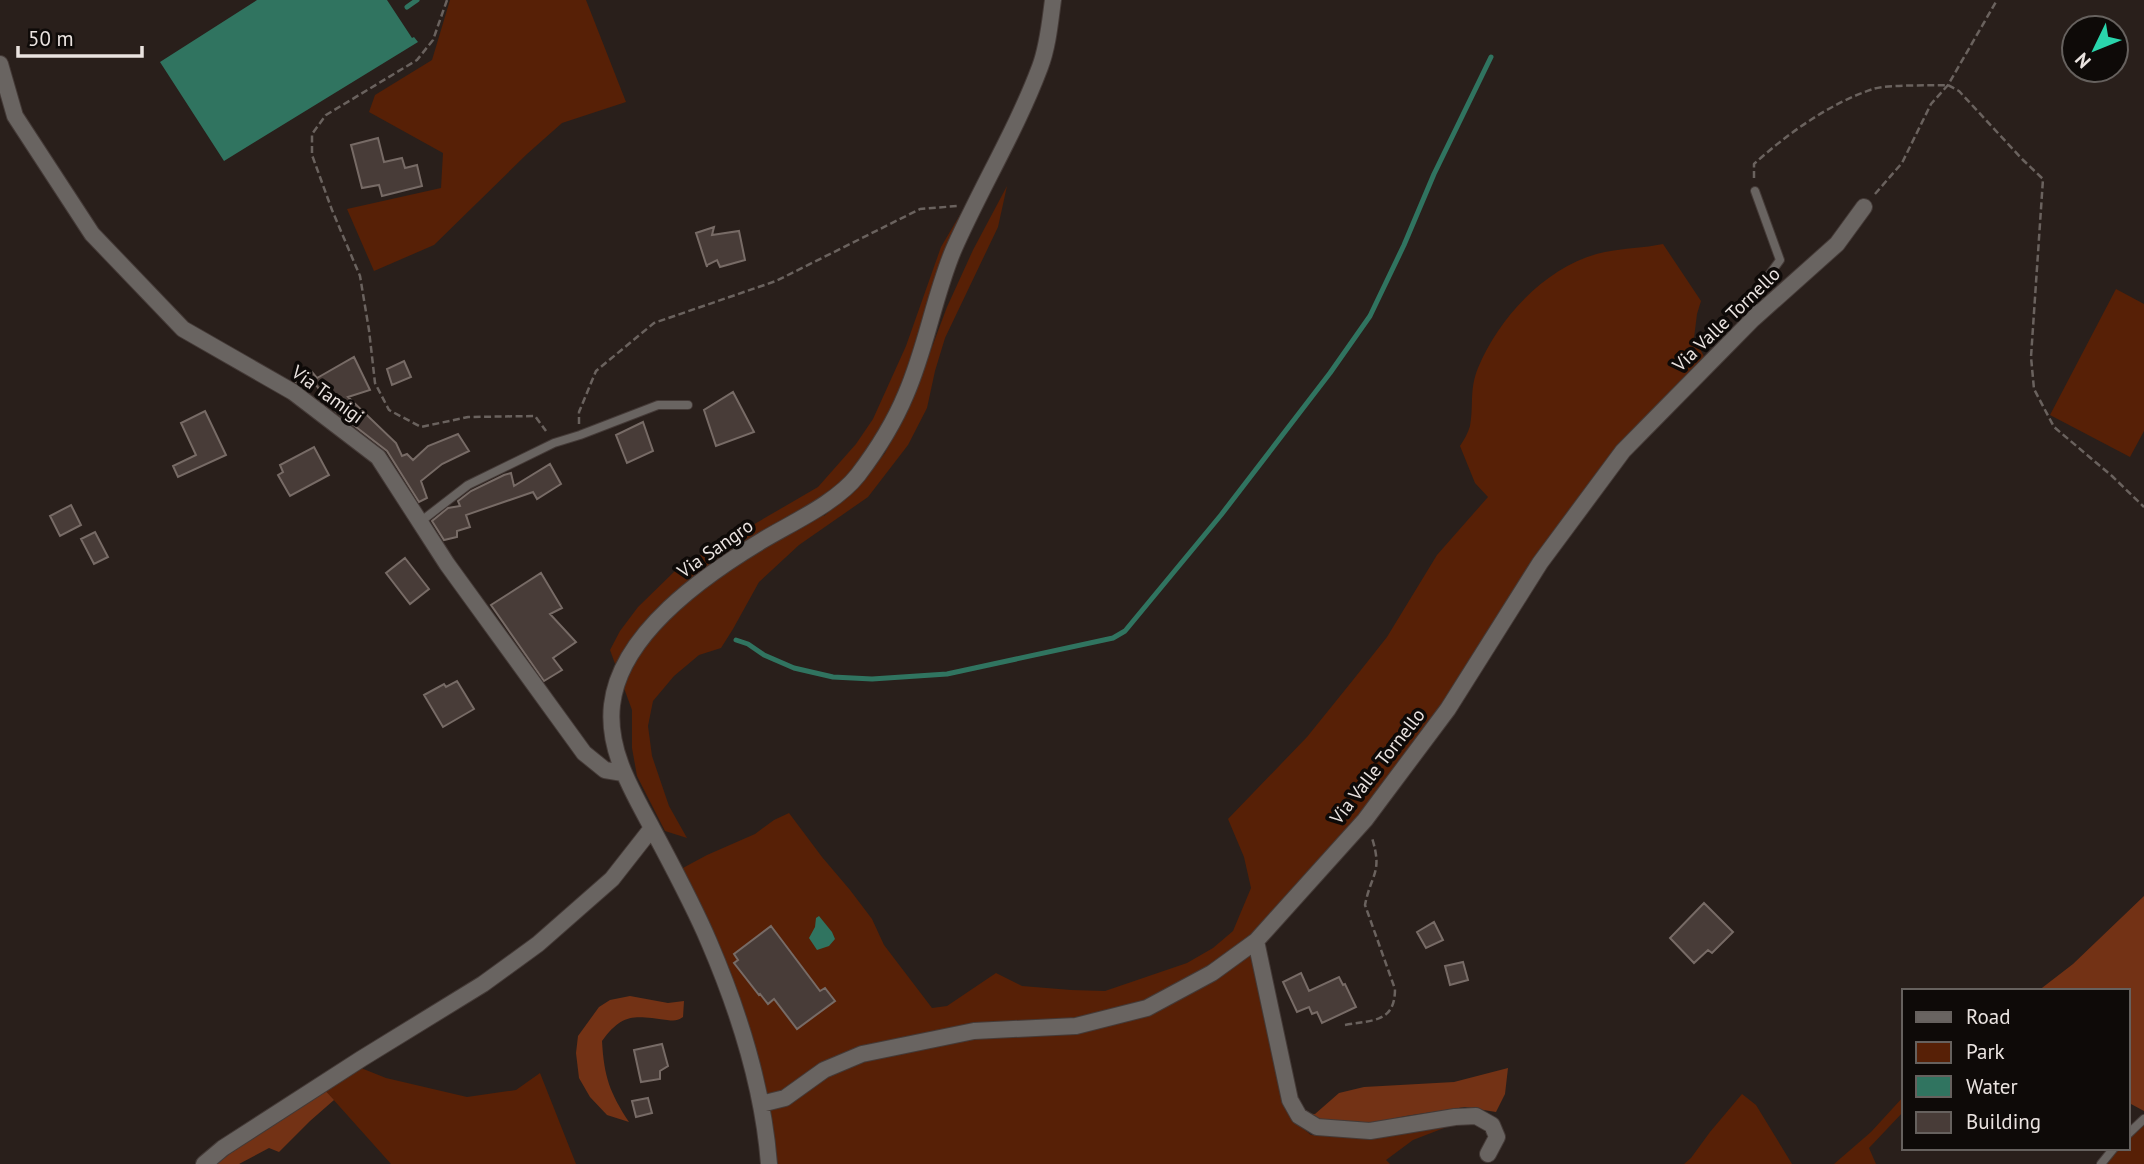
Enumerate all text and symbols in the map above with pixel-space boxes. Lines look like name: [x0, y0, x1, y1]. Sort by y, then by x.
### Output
scale bar: [18, 14, 142, 58]
north arrow: [2060, 14, 2130, 84]
text: 50 m: [28, 25, 74, 52]
text: N: [2070, 48, 2096, 73]
street label: Via Valle Tornello: [1666, 262, 1785, 377]
street label: Via Tamigi: [286, 359, 369, 428]
street label: Via Sangro: [672, 513, 758, 583]
street label: Via Valle Tornello: [1324, 703, 1430, 829]
legend: [1902, 989, 2130, 1150]
text: Road: [1966, 1003, 2010, 1030]
text: Park: [1966, 1038, 2005, 1065]
text: Water: [1966, 1073, 2018, 1100]
text: Building: [1966, 1108, 2041, 1135]

